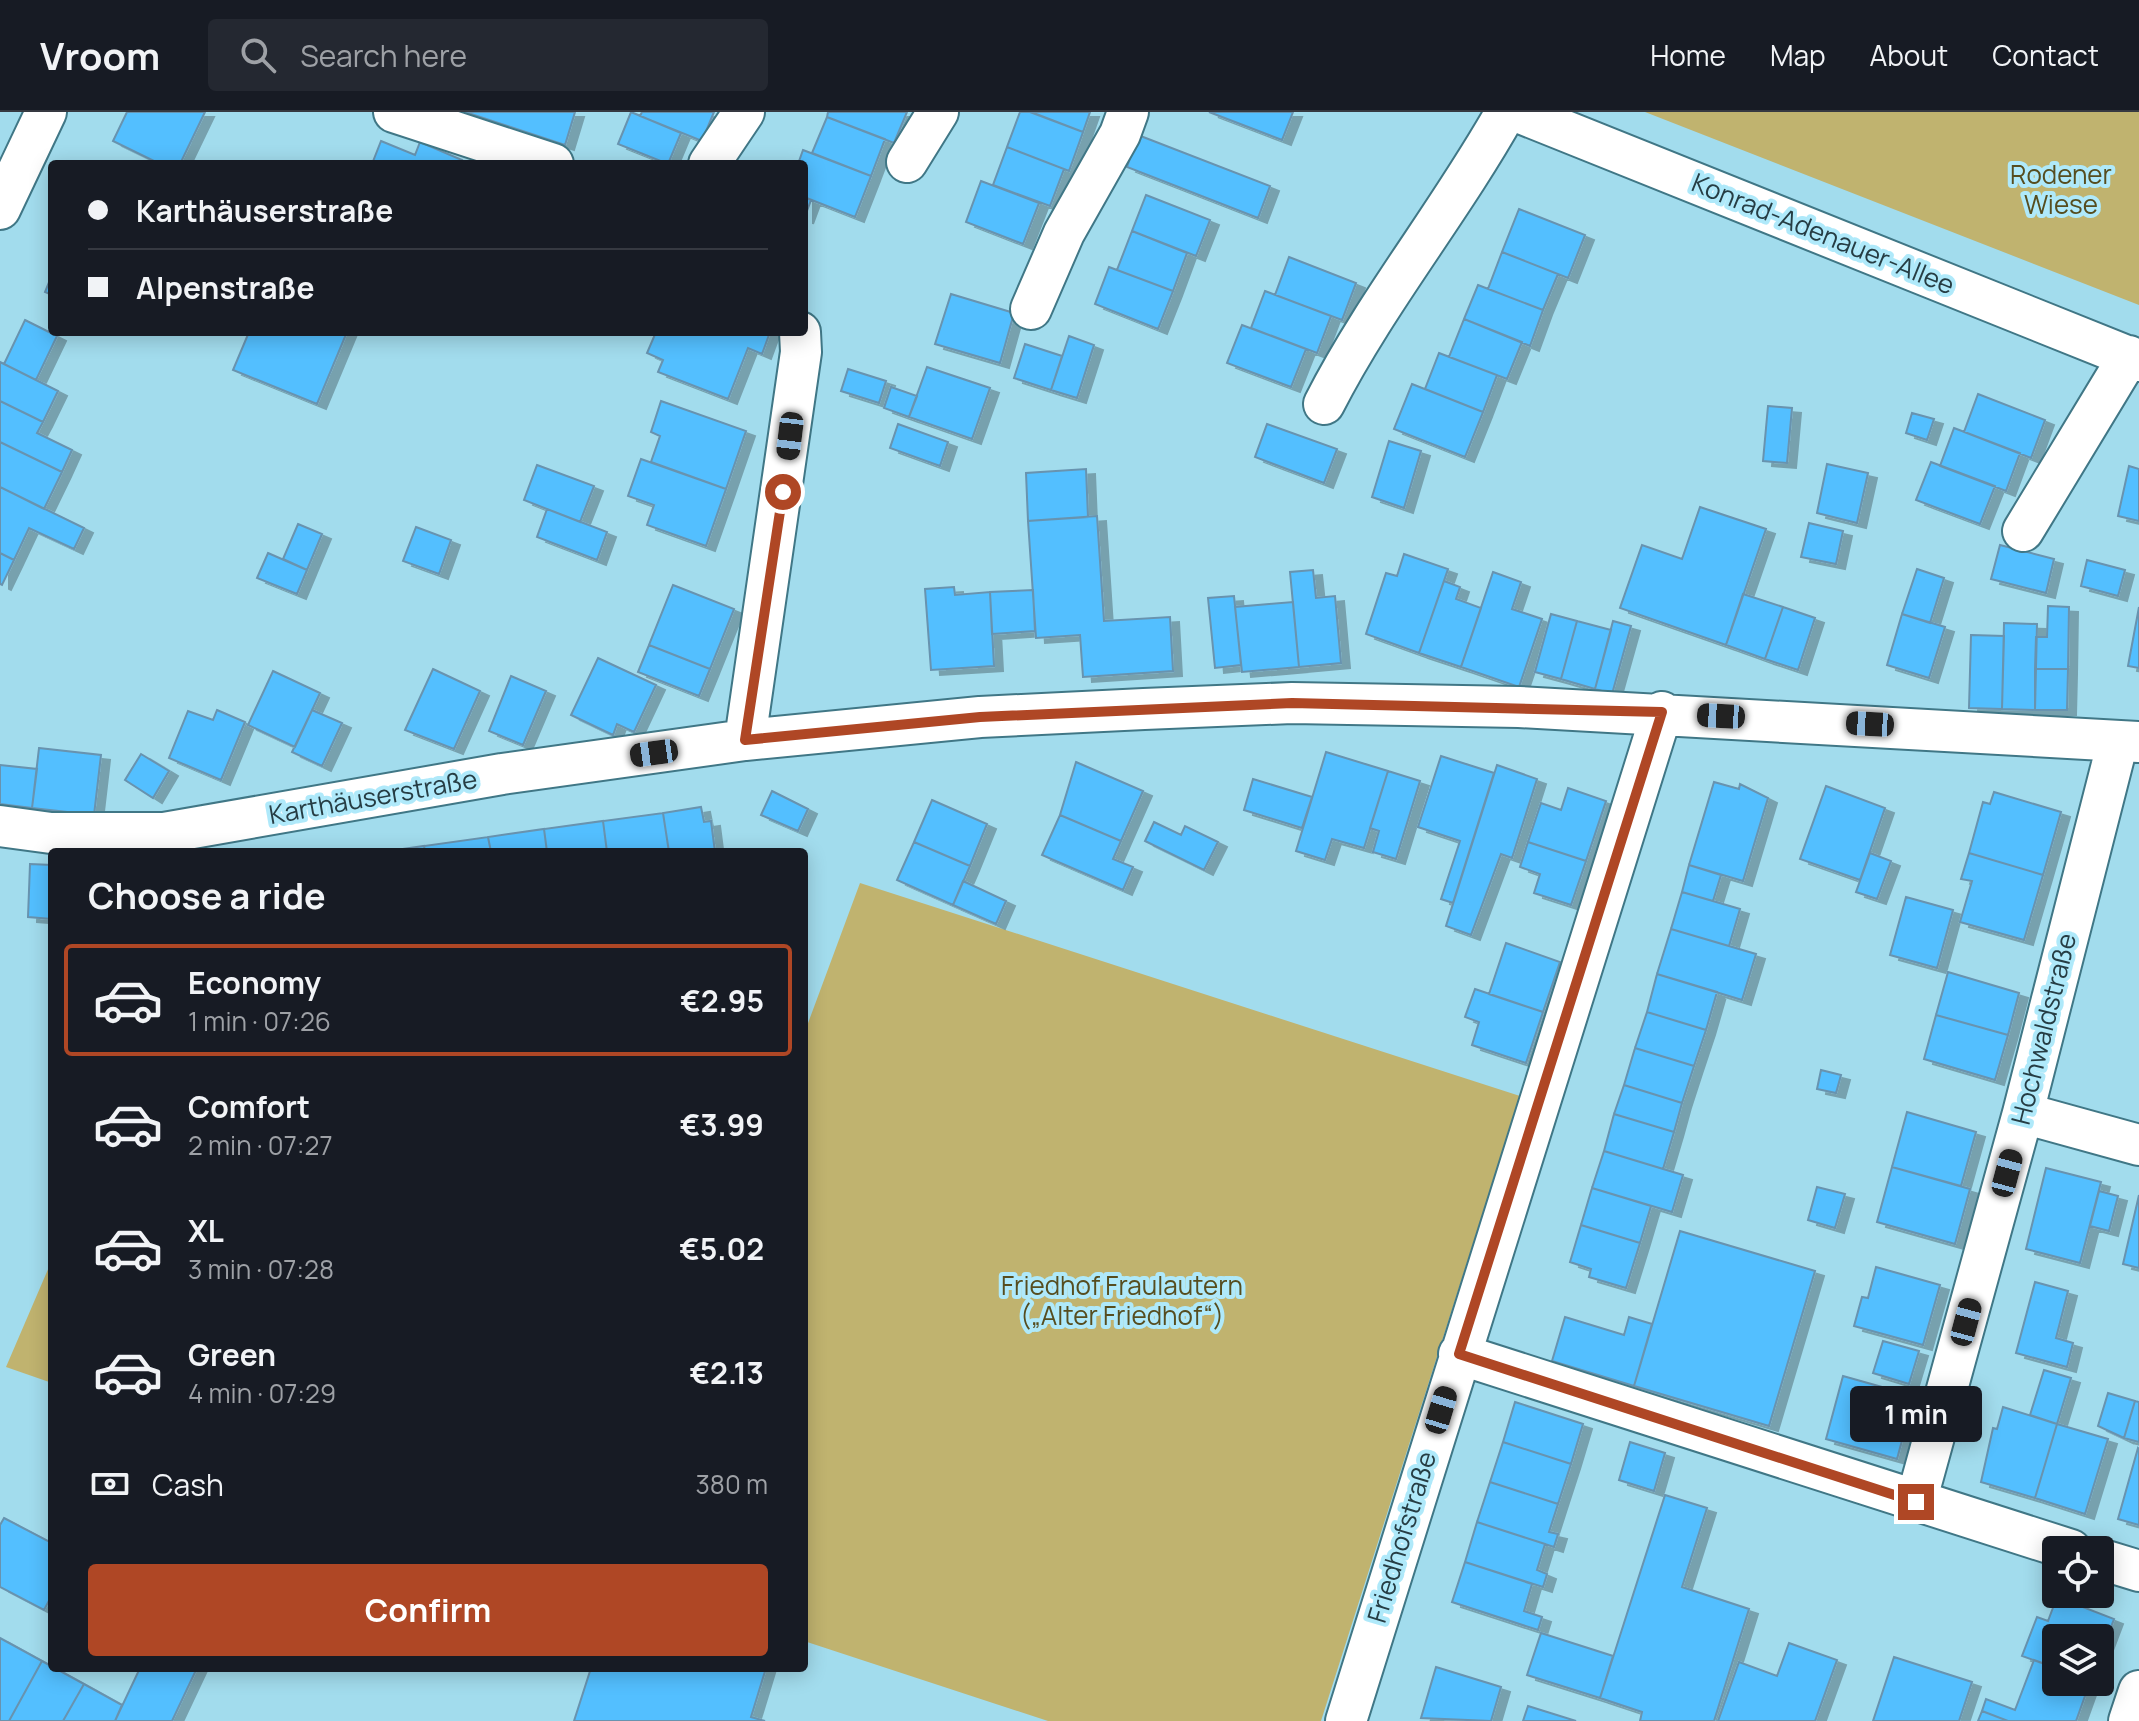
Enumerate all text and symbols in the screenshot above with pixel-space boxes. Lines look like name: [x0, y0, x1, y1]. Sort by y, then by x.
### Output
search box: [208, 19, 768, 91]
text: Vroom: [40, 29, 160, 81]
icon: search: [236, 33, 280, 77]
text: Search here: [300, 35, 467, 76]
text: Home: [1650, 36, 1726, 74]
text: Map: [1770, 36, 1826, 74]
text: About: [1870, 36, 1948, 74]
text: Contact: [1992, 36, 2099, 74]
park label: Rodener Wiese: [2010, 156, 2112, 222]
street label: Konrad-Adenauer-Allee: [1687, 164, 1960, 302]
text: Karthäuserstraße: [136, 190, 393, 231]
text: Alpenstraße: [136, 267, 315, 308]
car: [775, 411, 805, 461]
route start: [765, 474, 801, 510]
car: [1696, 703, 1746, 729]
car: [1845, 711, 1895, 737]
car: [629, 738, 679, 768]
street label: Karthäuserstraße: [266, 760, 480, 832]
text: Choose a ride: [88, 871, 326, 920]
street label: Hochwaldstraße: [2002, 929, 2084, 1128]
text: Economy: [188, 962, 321, 1003]
icon: car: [92, 964, 164, 1036]
text: €2.95: [680, 980, 764, 1021]
text: 1 min · 07:26: [188, 1003, 331, 1039]
text: Comfort: [188, 1086, 310, 1127]
icon: car: [92, 1088, 164, 1160]
text: €3.99: [680, 1104, 764, 1145]
text: 2 min · 07:27: [188, 1127, 332, 1163]
car: [1989, 1147, 2025, 1199]
text: XL: [188, 1210, 224, 1251]
icon: car: [92, 1212, 164, 1284]
text: €5.02: [679, 1228, 764, 1269]
text: 3 min · 07:28: [188, 1251, 334, 1287]
park label: Friedhof Fraulautern („Alter Friedhof“): [1001, 1267, 1243, 1333]
car: [1948, 1296, 1984, 1348]
text: Green: [188, 1334, 276, 1375]
icon: car: [92, 1336, 164, 1408]
text: €2.13: [690, 1352, 764, 1393]
text: 4 min · 07:29: [188, 1375, 336, 1411]
car: [1423, 1384, 1459, 1436]
callout: 1 min: [1850, 1386, 1982, 1442]
text: 1 min: [1884, 1396, 1948, 1432]
street label: Friedhofstraße: [1358, 1447, 1444, 1627]
icon: cash: [88, 1462, 132, 1506]
text: Cash: [152, 1464, 224, 1505]
text: 380 m: [695, 1466, 768, 1502]
route end: [1898, 1484, 1934, 1520]
map controls: [2042, 1536, 2114, 1696]
button: locate: [2042, 1536, 2114, 1608]
button: Confirm: [88, 1564, 768, 1656]
button: layers: [2042, 1624, 2114, 1696]

